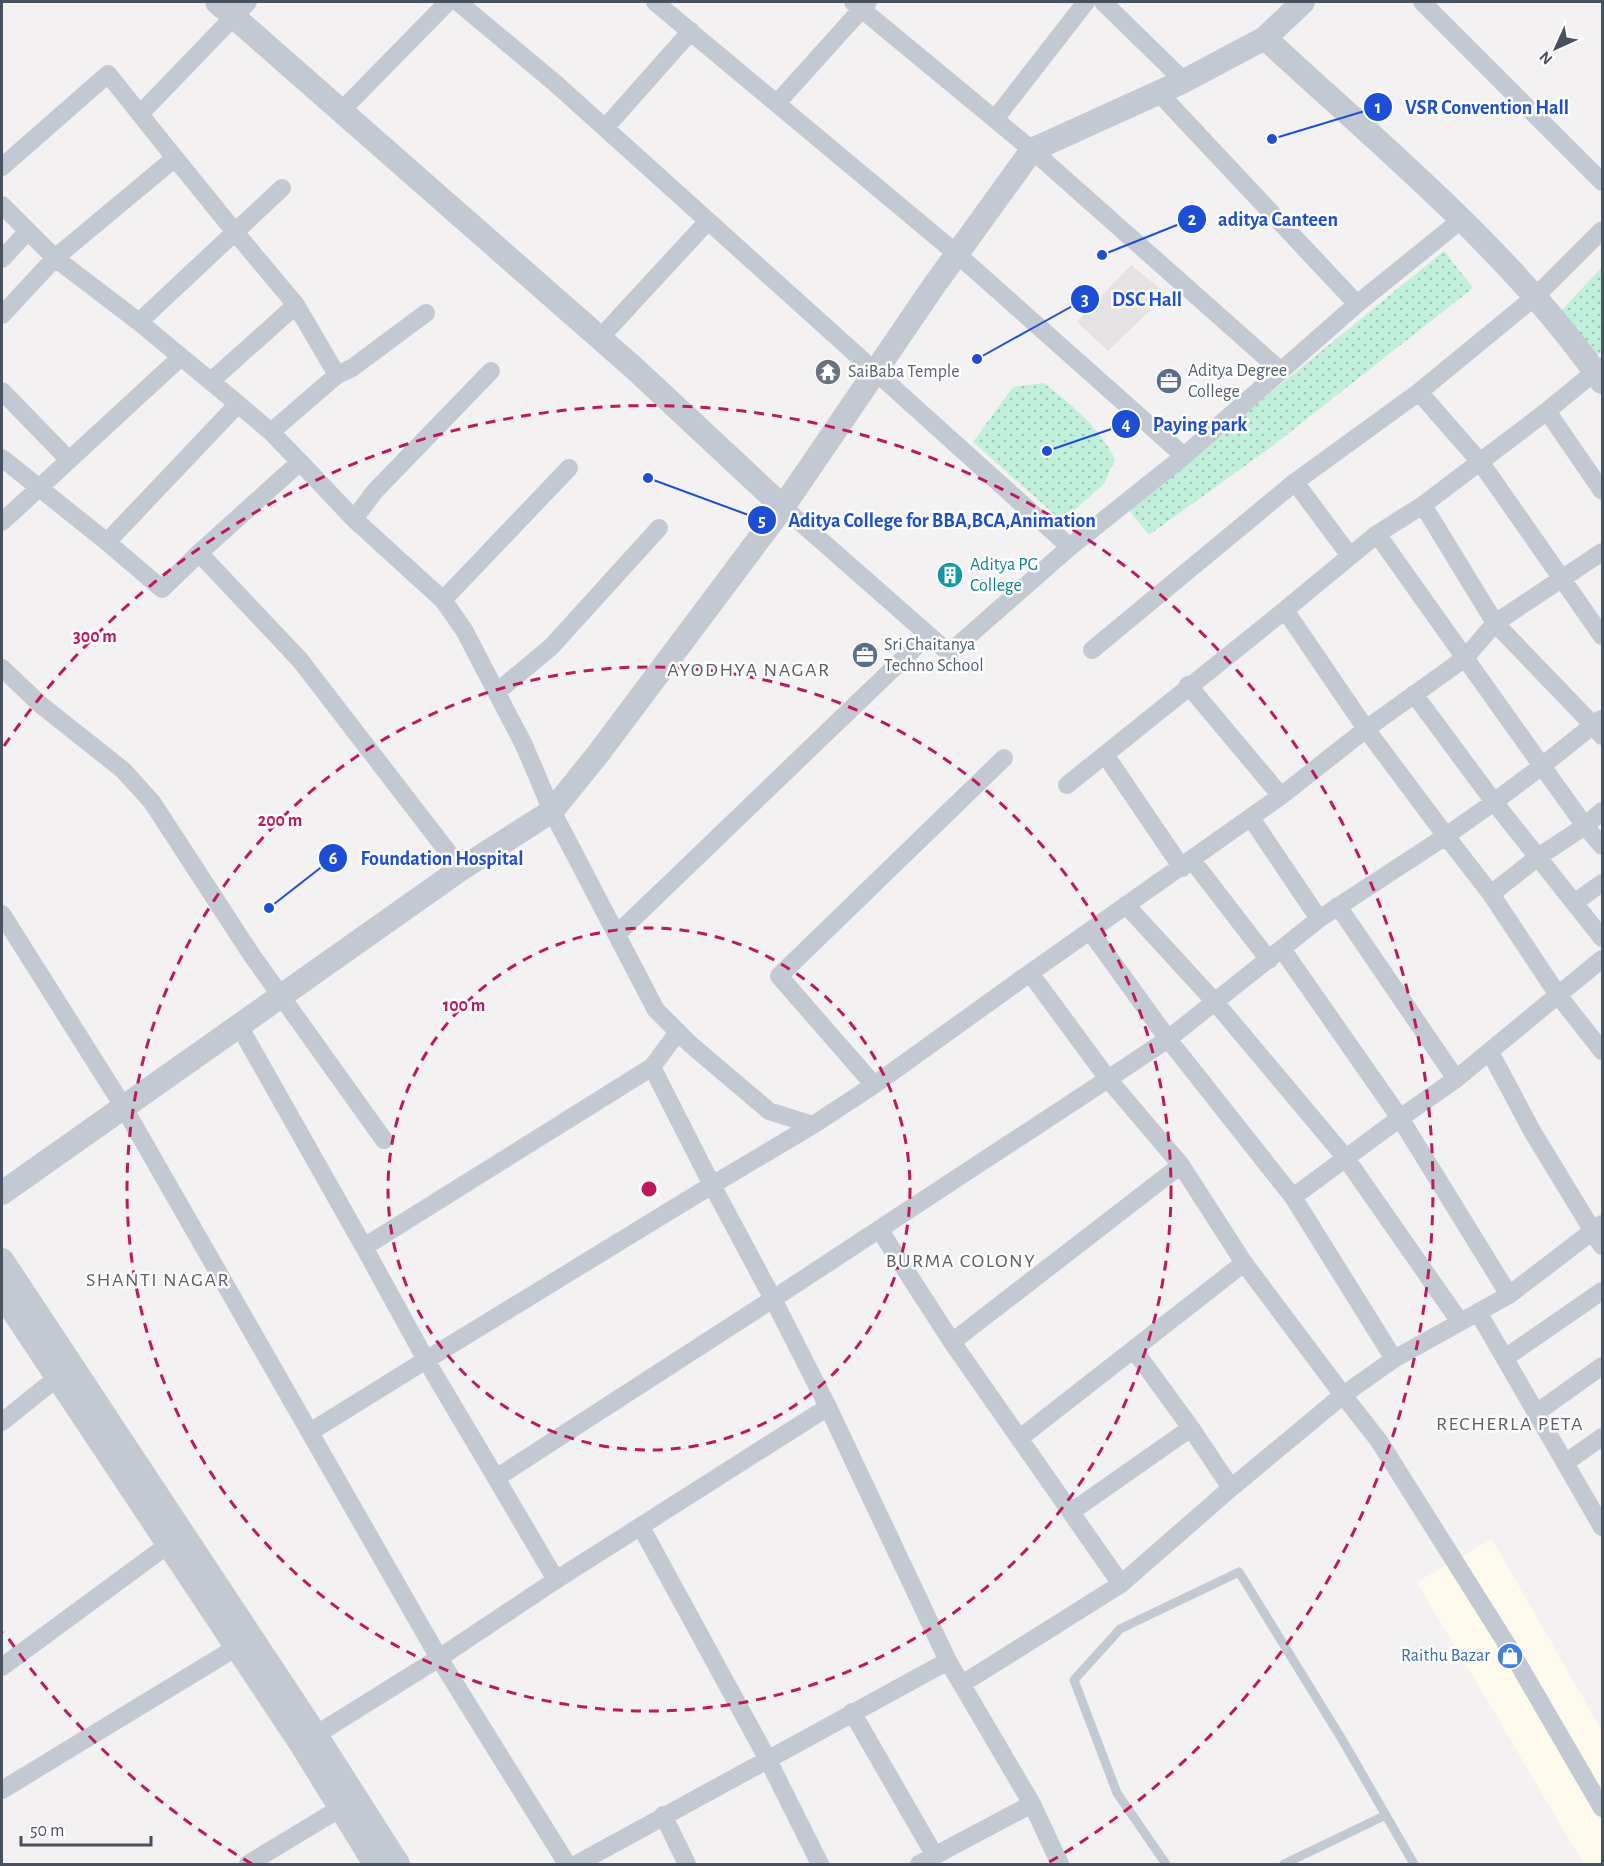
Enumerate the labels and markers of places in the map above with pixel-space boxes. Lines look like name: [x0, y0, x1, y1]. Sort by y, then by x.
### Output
callout: VSR Convention Hall: [1363, 88, 1581, 126]
callout: aditya Canteen: [1177, 200, 1350, 238]
callout: DSC Hall: [1070, 280, 1194, 318]
temple icon: SaiBaba Temple: [813, 357, 843, 387]
place label: Aditya Degree College: [1188, 362, 1287, 401]
place label: SaiBaba Temple: [848, 363, 960, 381]
office icon: Aditya Degree College: [1154, 366, 1184, 396]
callout: Paying park: [1111, 405, 1259, 443]
callout: Aditya College for BBA,BCA,Animation: [747, 501, 1108, 539]
place label: Aditya PG College: [970, 556, 1038, 595]
building icon: Aditya PG College: [935, 560, 965, 590]
place label: Sri Chaitanya Techno School: [884, 636, 984, 675]
office icon: Sri Chaitanya Techno School: [850, 640, 880, 670]
callout: Foundation Hospital: [318, 839, 535, 877]
centre of rings: [639, 1179, 659, 1199]
shop icon: Raithu Bazar: [1495, 1641, 1525, 1671]
place label: Raithu Bazar: [1401, 1647, 1490, 1665]

